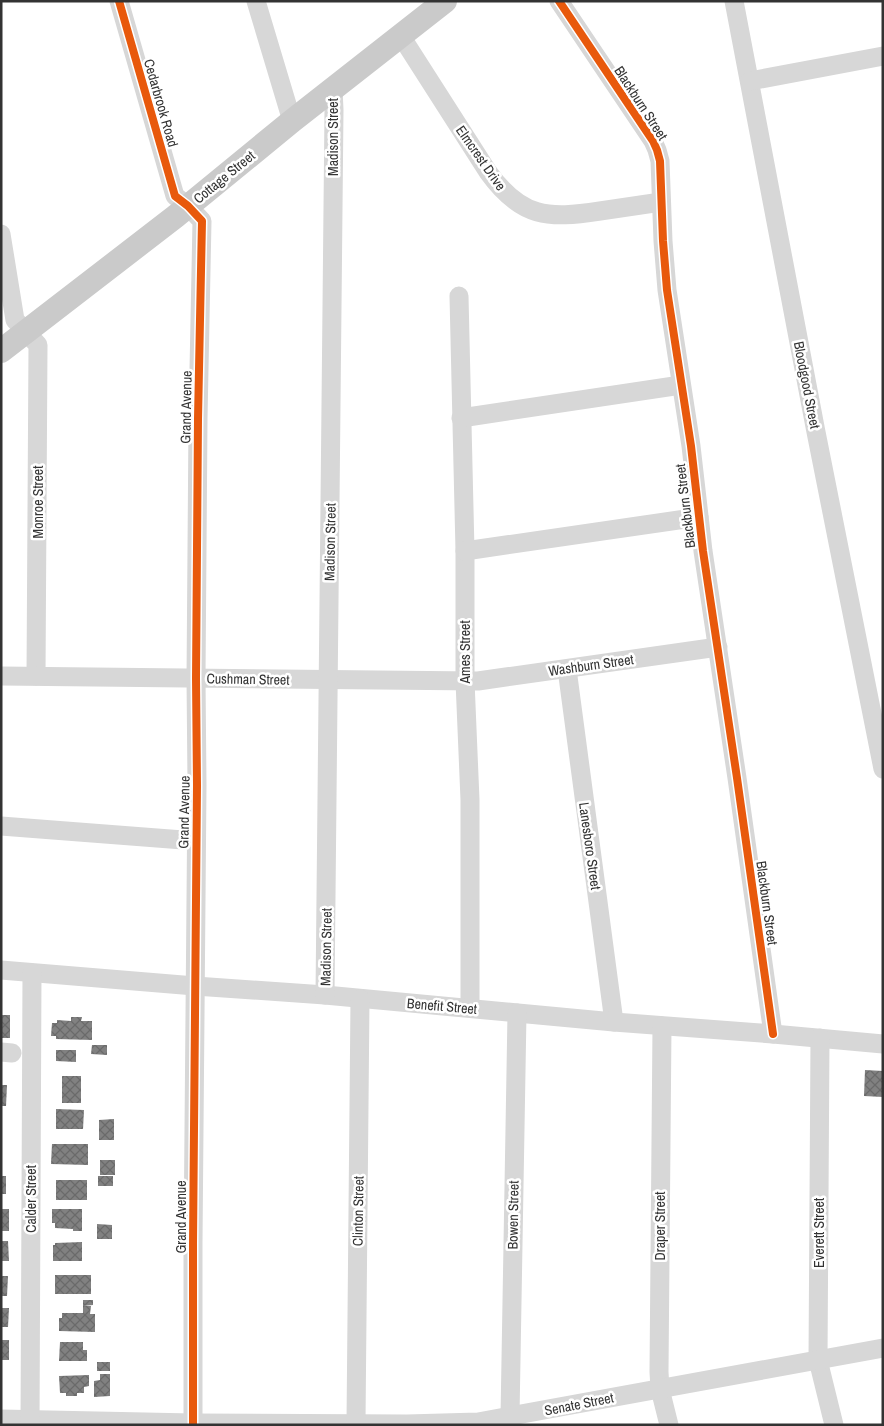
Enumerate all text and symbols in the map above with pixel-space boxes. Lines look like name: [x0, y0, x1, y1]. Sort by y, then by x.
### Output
street label: Cedarbrook Road: [140, 57, 182, 149]
street label: Blackburn Street: [610, 63, 672, 143]
street label: Madison Street: [324, 98, 342, 176]
street label: Elmcrest Drive: [452, 122, 510, 194]
street label: Cottage Street: [190, 147, 258, 207]
street label: Bloodgood Street: [790, 340, 824, 430]
street label: Grand Avenue: [176, 370, 196, 444]
street label: Blackburn Street: [671, 463, 699, 549]
street label: Monroe Street: [29, 466, 47, 538]
street label: Madison Street: [320, 503, 340, 581]
street label: Ames Street: [456, 620, 474, 685]
street label: Washburn Street: [547, 650, 635, 680]
street label: Cushman Street: [206, 669, 290, 689]
street label: Grand Avenue: [174, 775, 194, 849]
street label: Lanesboro Street: [575, 801, 605, 891]
street label: Blackburn Street: [752, 860, 782, 946]
street label: Madison Street: [316, 908, 336, 986]
street label: Benefit Street: [406, 994, 478, 1018]
street label: Calder Street: [22, 1165, 40, 1233]
street label: Clinton Street: [348, 1176, 368, 1246]
street label: Grand Avenue: [172, 1180, 190, 1254]
street label: Bowen Street: [503, 1180, 523, 1250]
street label: Draper Street: [651, 1192, 669, 1260]
street label: Everett Street: [810, 1198, 828, 1268]
street label: Senate Street: [543, 1388, 615, 1420]

